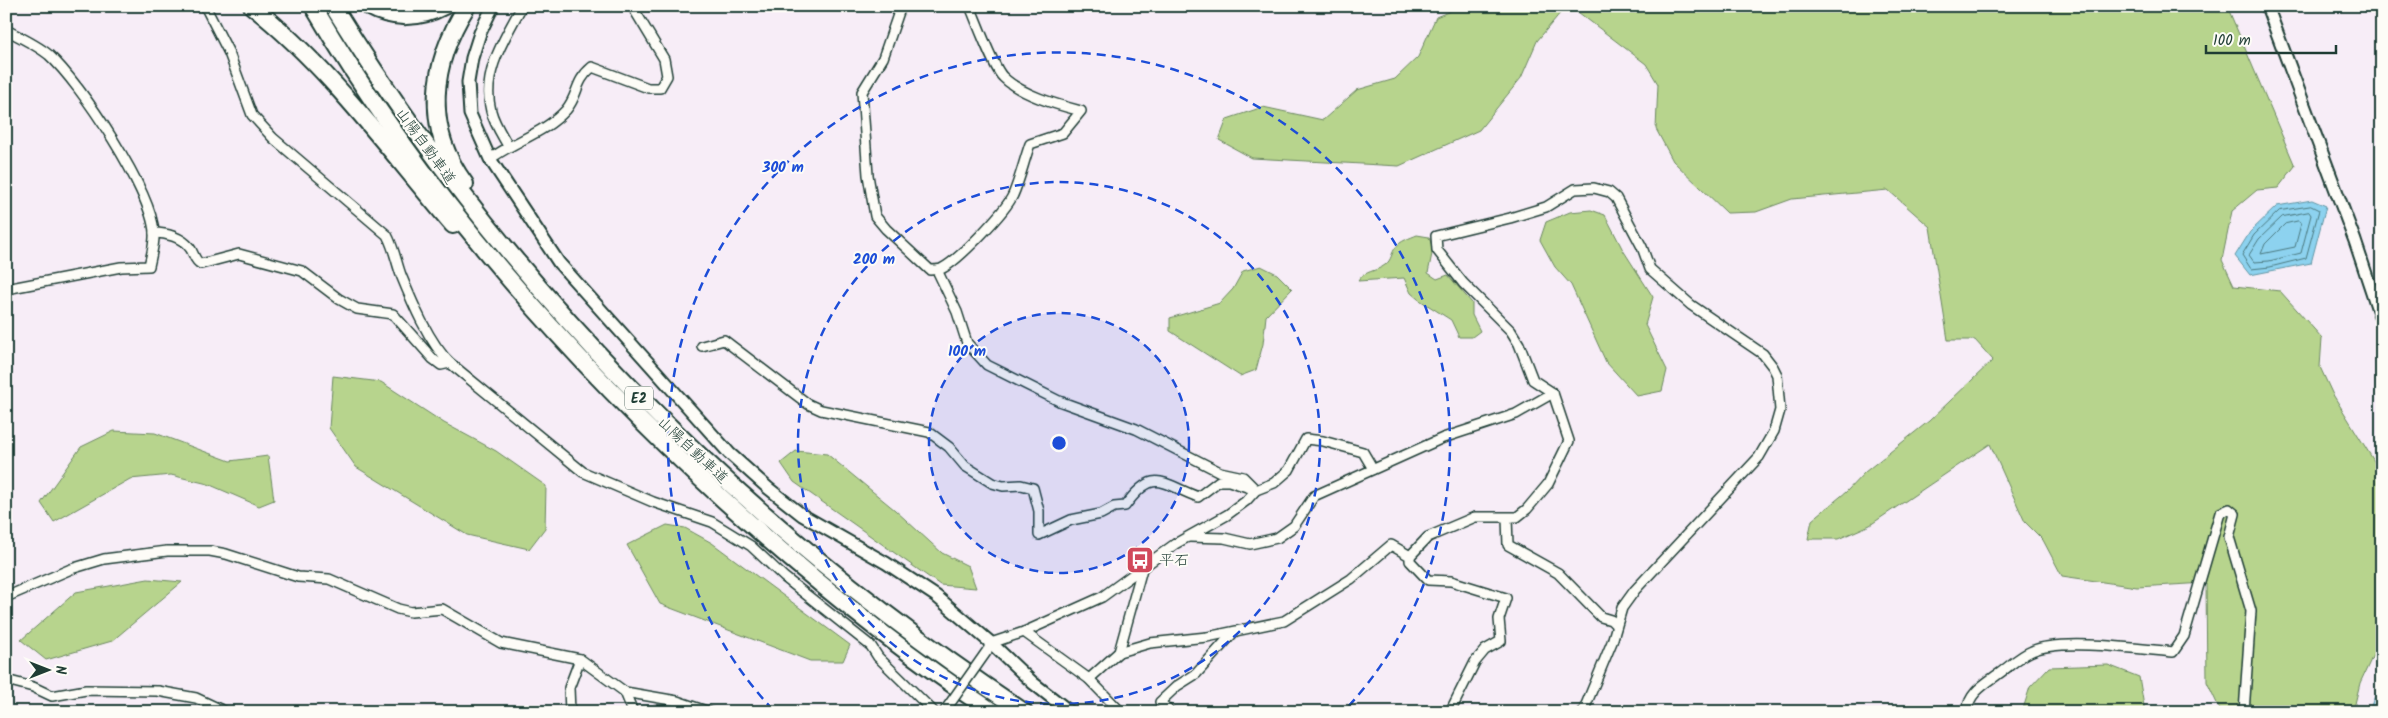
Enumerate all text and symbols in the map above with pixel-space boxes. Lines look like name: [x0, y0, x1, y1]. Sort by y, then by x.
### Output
scale bar: [2206, 22, 2336, 54]
text: 100 m: [2213, 29, 2251, 53]
street label: 山陽自動車道: [389, 103, 461, 190]
text: 300 m: [761, 156, 804, 180]
text: 200 m: [853, 248, 895, 272]
text: 100 m: [948, 340, 986, 364]
road number: E2: [625, 386, 653, 409]
street label: 山陽自動車道: [651, 411, 733, 490]
centre of rings: [1050, 434, 1068, 452]
bus stop icon: 平石: [1125, 545, 1155, 575]
place label: 平石: [1159, 549, 1189, 573]
north arrow: [22, 646, 72, 696]
text: N: [49, 666, 71, 675]

